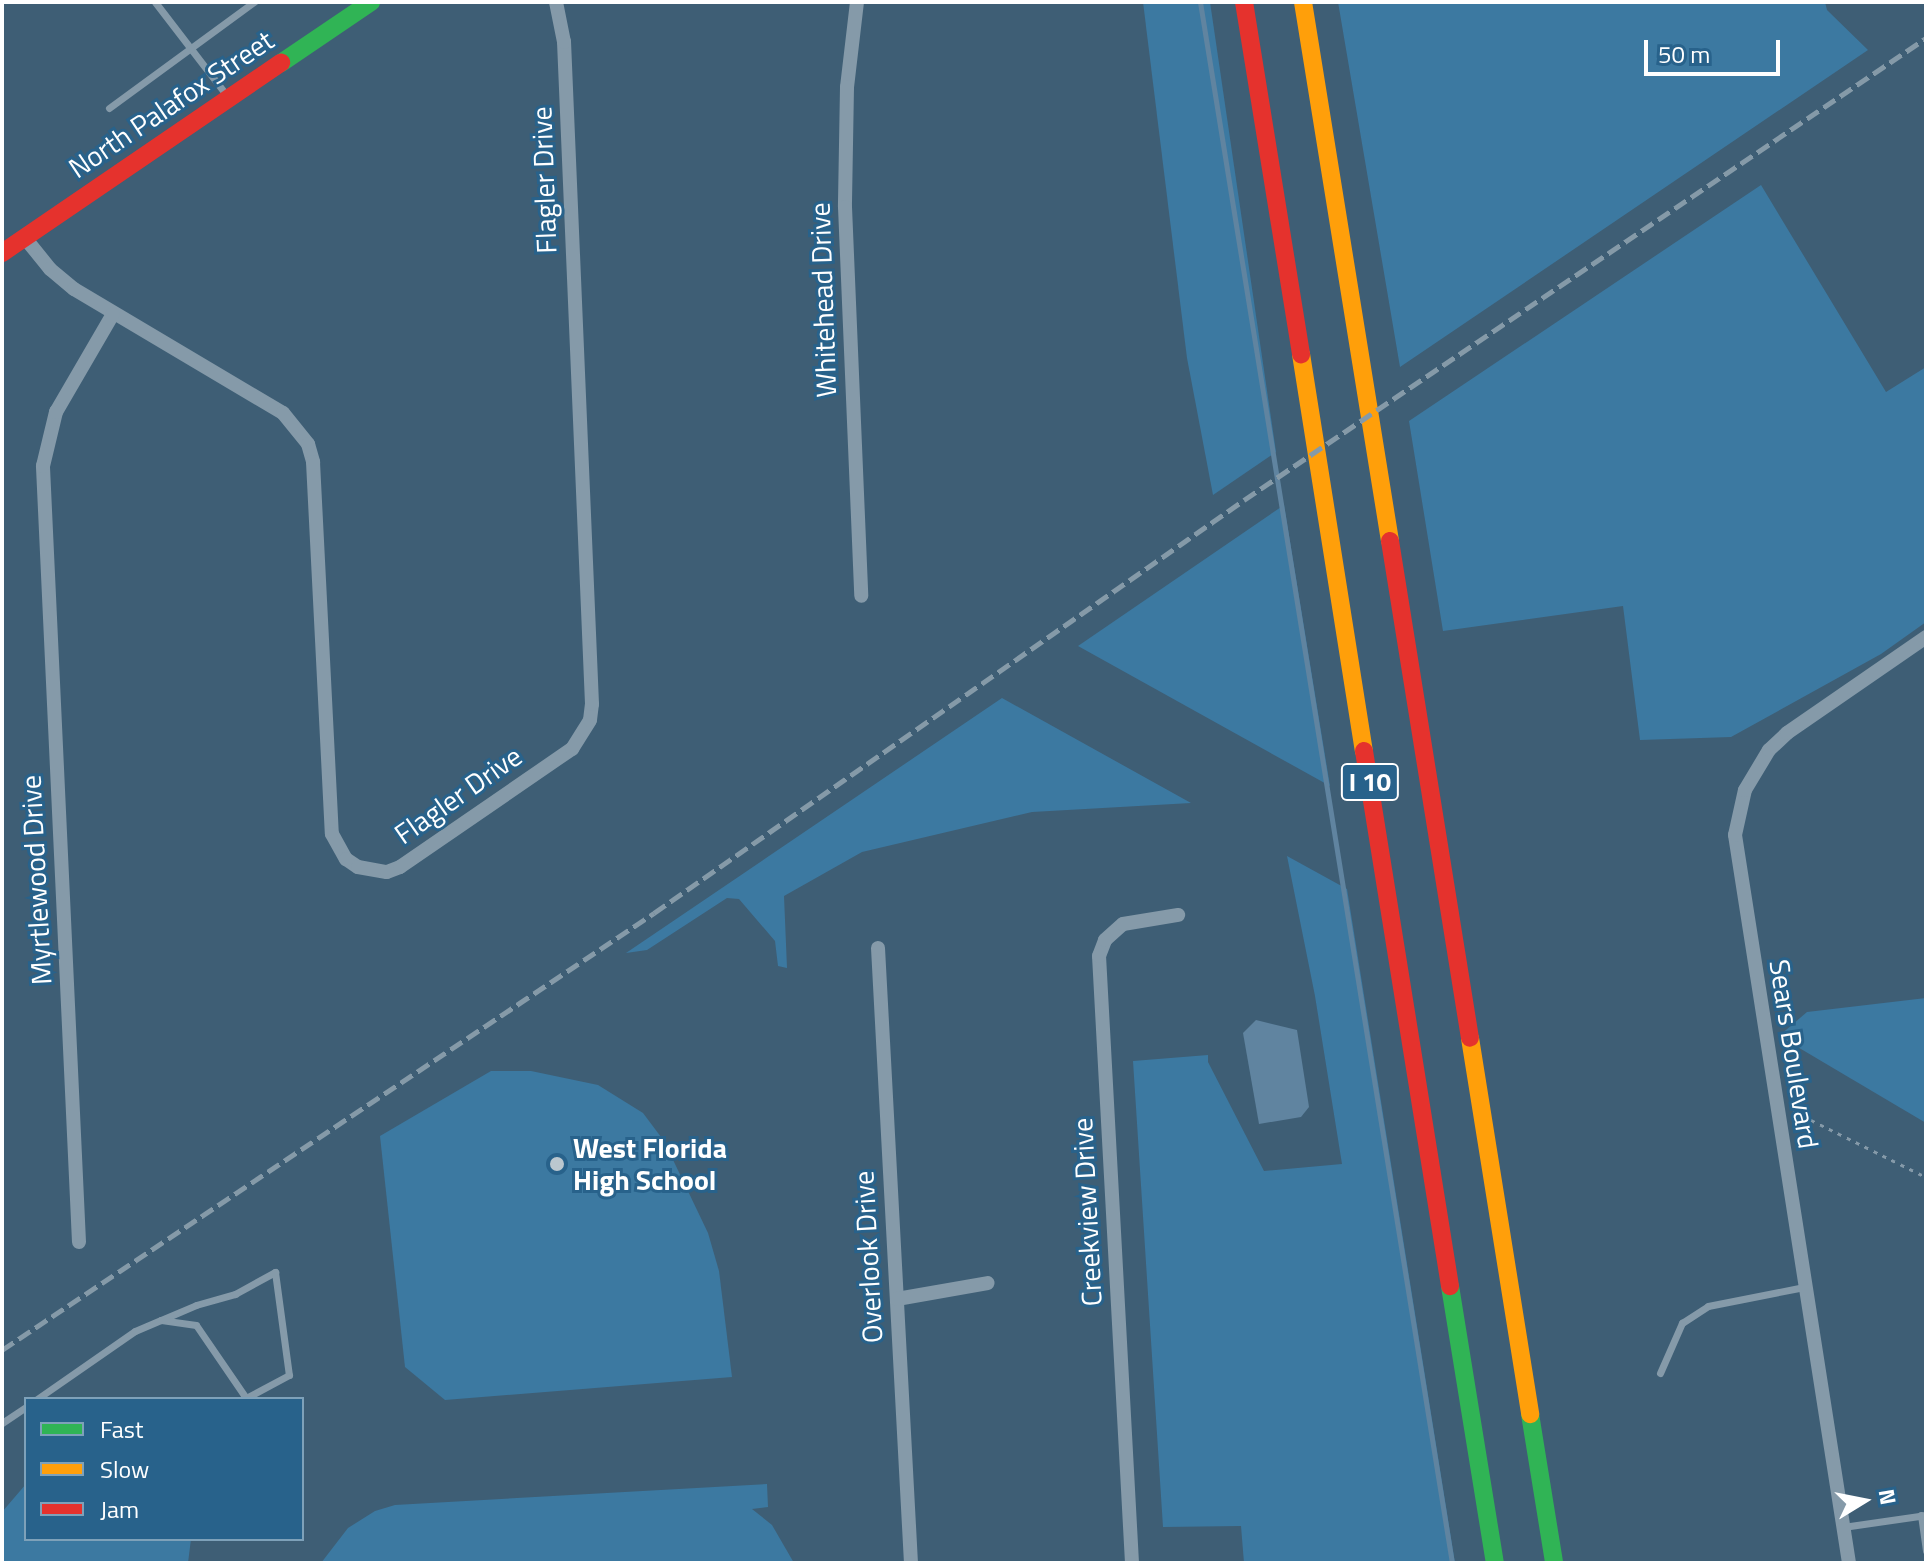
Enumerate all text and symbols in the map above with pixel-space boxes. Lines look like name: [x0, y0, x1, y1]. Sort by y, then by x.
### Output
street label: North Palafox Street: [62, 23, 280, 185]
scale bar: [1648, 24, 1784, 74]
text: 50 m: [1658, 36, 1710, 72]
street label: Flagler Drive: [525, 106, 563, 254]
street label: Whitehead Drive: [803, 202, 843, 398]
street label: Flagler Drive: [388, 739, 528, 851]
road number: I 10: [1340, 760, 1400, 804]
street label: Myrtlewood Drive: [14, 774, 58, 986]
street label: Sears Boulevard: [1762, 957, 1826, 1151]
street label: Creekview Drive: [1065, 1117, 1109, 1307]
place label: West Florida High School: [573, 1131, 727, 1197]
marker: West Florida High School: [548, 1155, 566, 1173]
street label: Overlook Drive: [847, 1170, 889, 1344]
legend: [24, 1397, 304, 1541]
text: Fast: [100, 1411, 143, 1447]
text: Slow: [100, 1451, 149, 1487]
north arrow: [1824, 1461, 1904, 1541]
text: N: [1870, 1486, 1906, 1507]
text: Jam: [100, 1491, 139, 1527]

